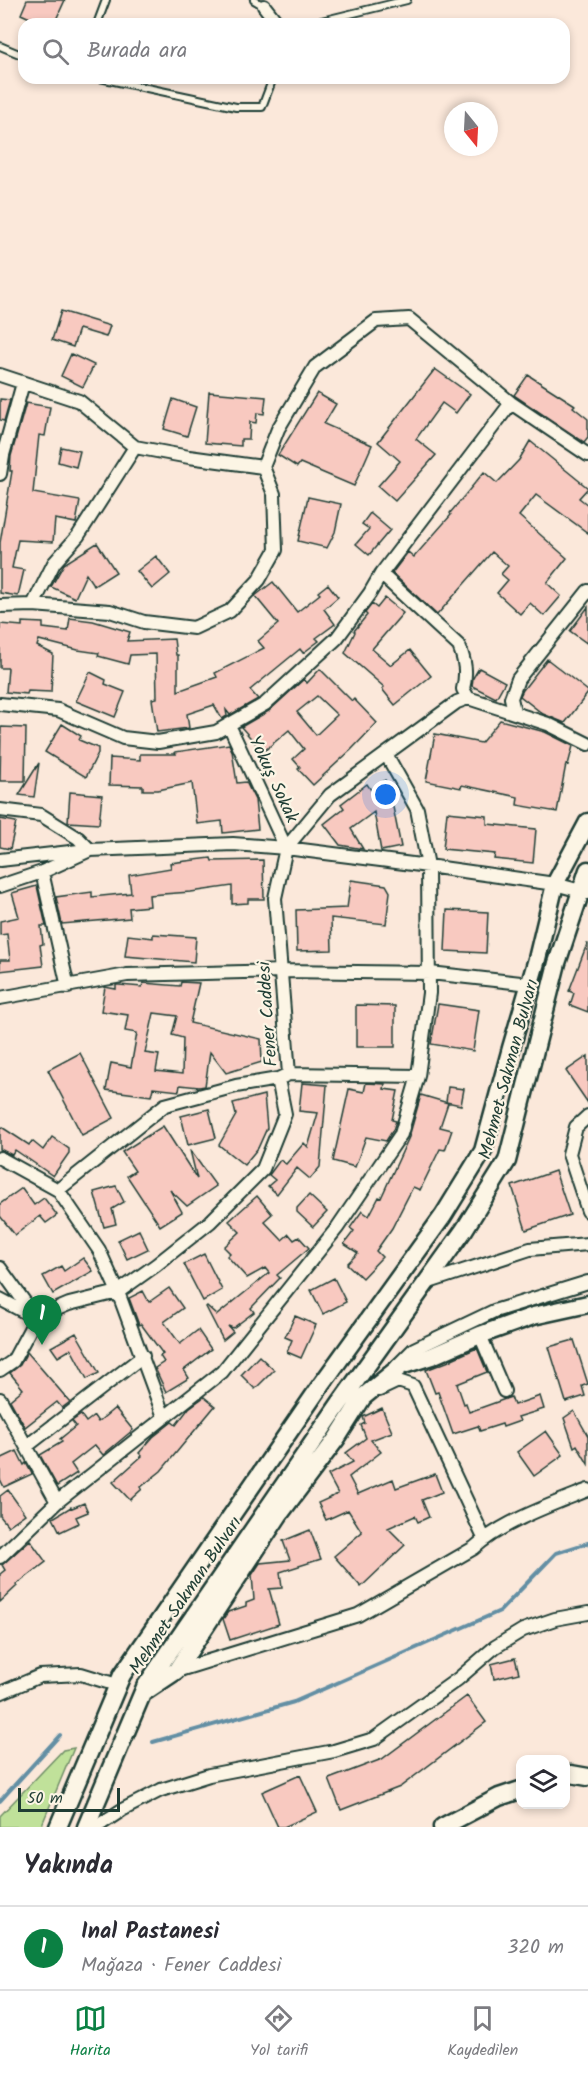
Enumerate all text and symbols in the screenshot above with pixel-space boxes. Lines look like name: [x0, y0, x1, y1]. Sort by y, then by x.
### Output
search box: [18, 18, 570, 84]
text: Burada ara: [87, 34, 187, 69]
icon: search: [39, 35, 72, 68]
north arrow: [444, 102, 498, 156]
street label: Yokuş Sokak: [240, 731, 306, 829]
your location: [371, 780, 400, 809]
street label: Fener Caddesi: [250, 959, 287, 1068]
street label: Mehmet Sakman Bulvarı: [471, 976, 547, 1163]
pin: 1: [22, 1296, 62, 1345]
street label: Mehmet Sakman Bulvarı: [122, 1511, 250, 1681]
map controls: [516, 1755, 570, 1809]
button: layers: [516, 1755, 570, 1809]
scale bar: [18, 1785, 120, 1812]
text: 50 m: [27, 1786, 63, 1811]
text: Yakında: [24, 1845, 113, 1887]
text: Inal Pastanesi: [81, 1915, 219, 1950]
text: 1: [40, 1932, 47, 1964]
text: 320 m: [507, 1932, 564, 1964]
text: Mağaza · Fener Caddesi: [81, 1950, 281, 1982]
tab: Harita: [70, 2002, 111, 2063]
tab: Yol tarifi: [250, 2002, 308, 2063]
tab: Kaydedilen: [447, 2002, 518, 2063]

